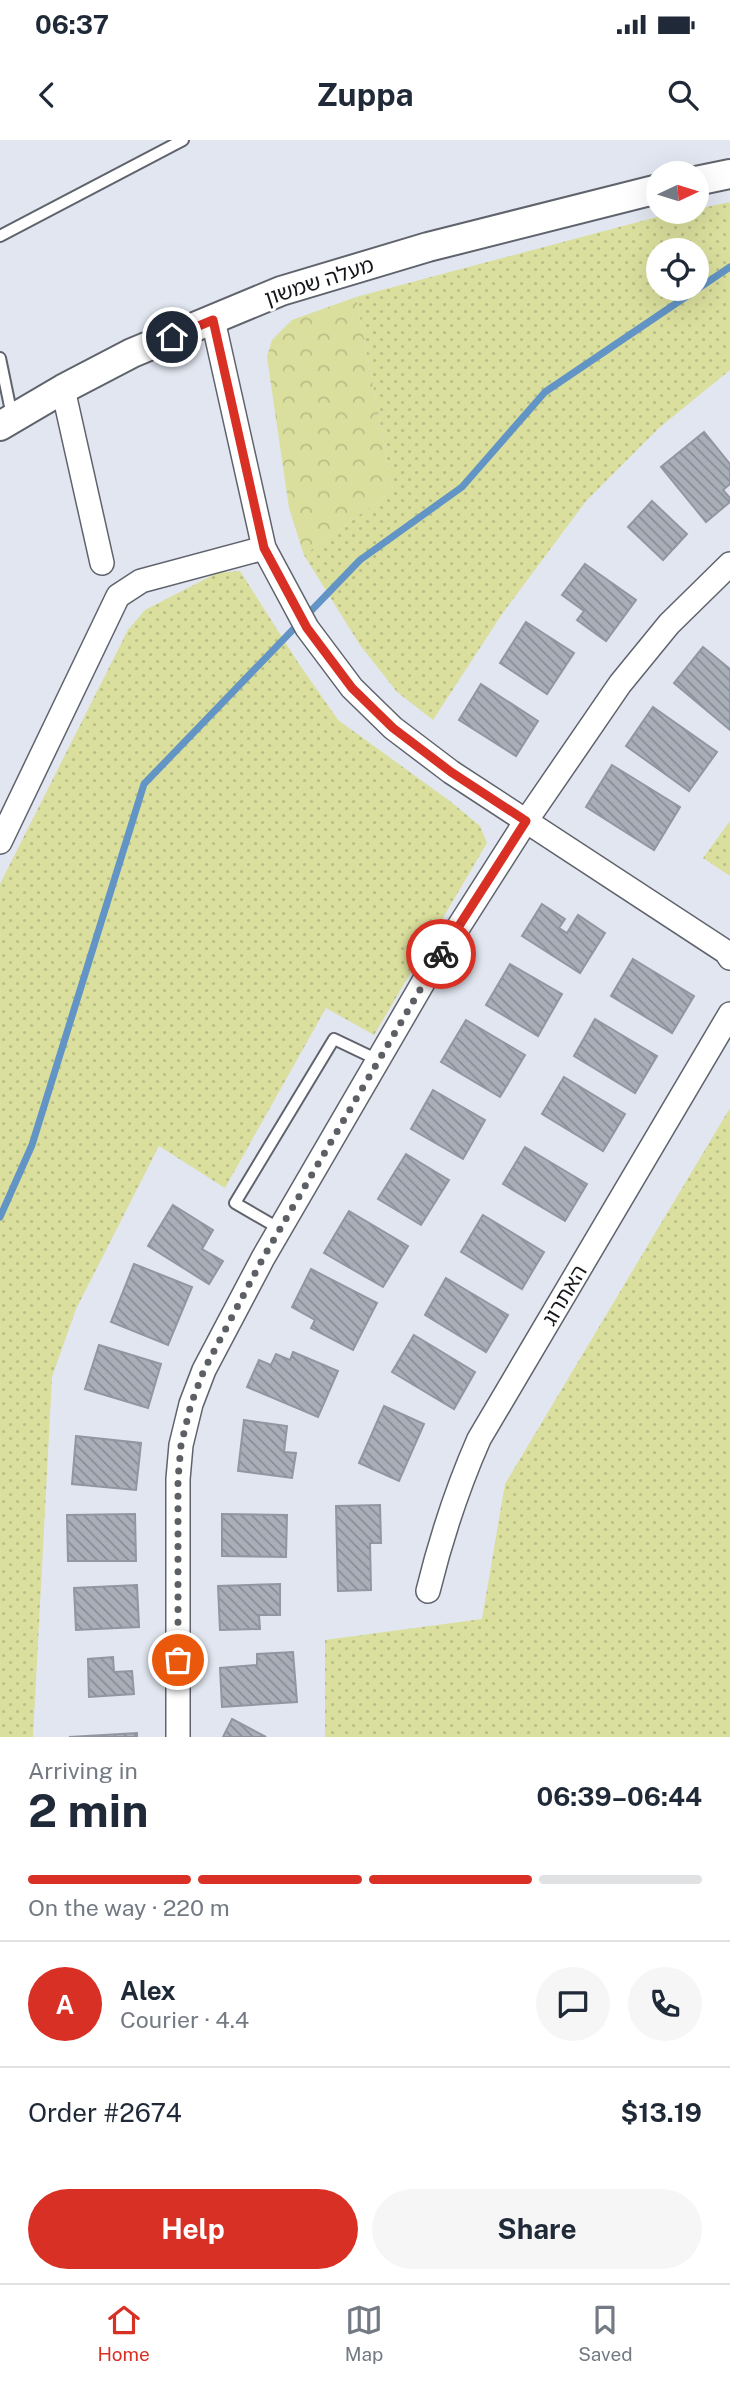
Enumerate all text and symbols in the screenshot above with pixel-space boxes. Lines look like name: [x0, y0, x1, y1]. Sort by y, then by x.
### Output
text: 06:37: [35, 9, 109, 40]
icon: back: [28, 76, 66, 114]
text: Zuppa: [316, 76, 414, 113]
icon: search: [664, 76, 702, 114]
north arrow: [646, 161, 709, 224]
map controls: [646, 161, 709, 301]
button: locate: [646, 238, 709, 301]
street label: מעלה שמשון: [261, 252, 377, 310]
pin: [142, 307, 202, 367]
icon: home: [153, 318, 191, 356]
courier: [406, 919, 476, 989]
icon: bike: [422, 935, 460, 973]
street label: האתרוג: [536, 1260, 592, 1330]
pin: [148, 1630, 208, 1690]
icon: bag: [159, 1641, 197, 1679]
text: Arriving in: [28, 1757, 138, 1784]
text: 06:39–06:44: [537, 1781, 702, 1812]
text: 2 min: [28, 1783, 148, 1837]
text: On the way · 220 m: [28, 1894, 230, 1921]
button: chat: [536, 1967, 610, 2041]
button: phone: [628, 1967, 702, 2041]
text: Alex: [120, 1975, 176, 2006]
text: A: [56, 1989, 74, 2020]
text: Courier · 4.4: [120, 2006, 249, 2033]
text: Order #2674: [28, 2097, 182, 2128]
text: $13.19: [621, 2097, 702, 2128]
button: Help: [28, 2189, 358, 2269]
button: Share: [372, 2189, 702, 2269]
tab: Home: [97, 2301, 150, 2365]
tab: Map: [345, 2301, 383, 2365]
tab: Saved: [578, 2301, 633, 2365]

